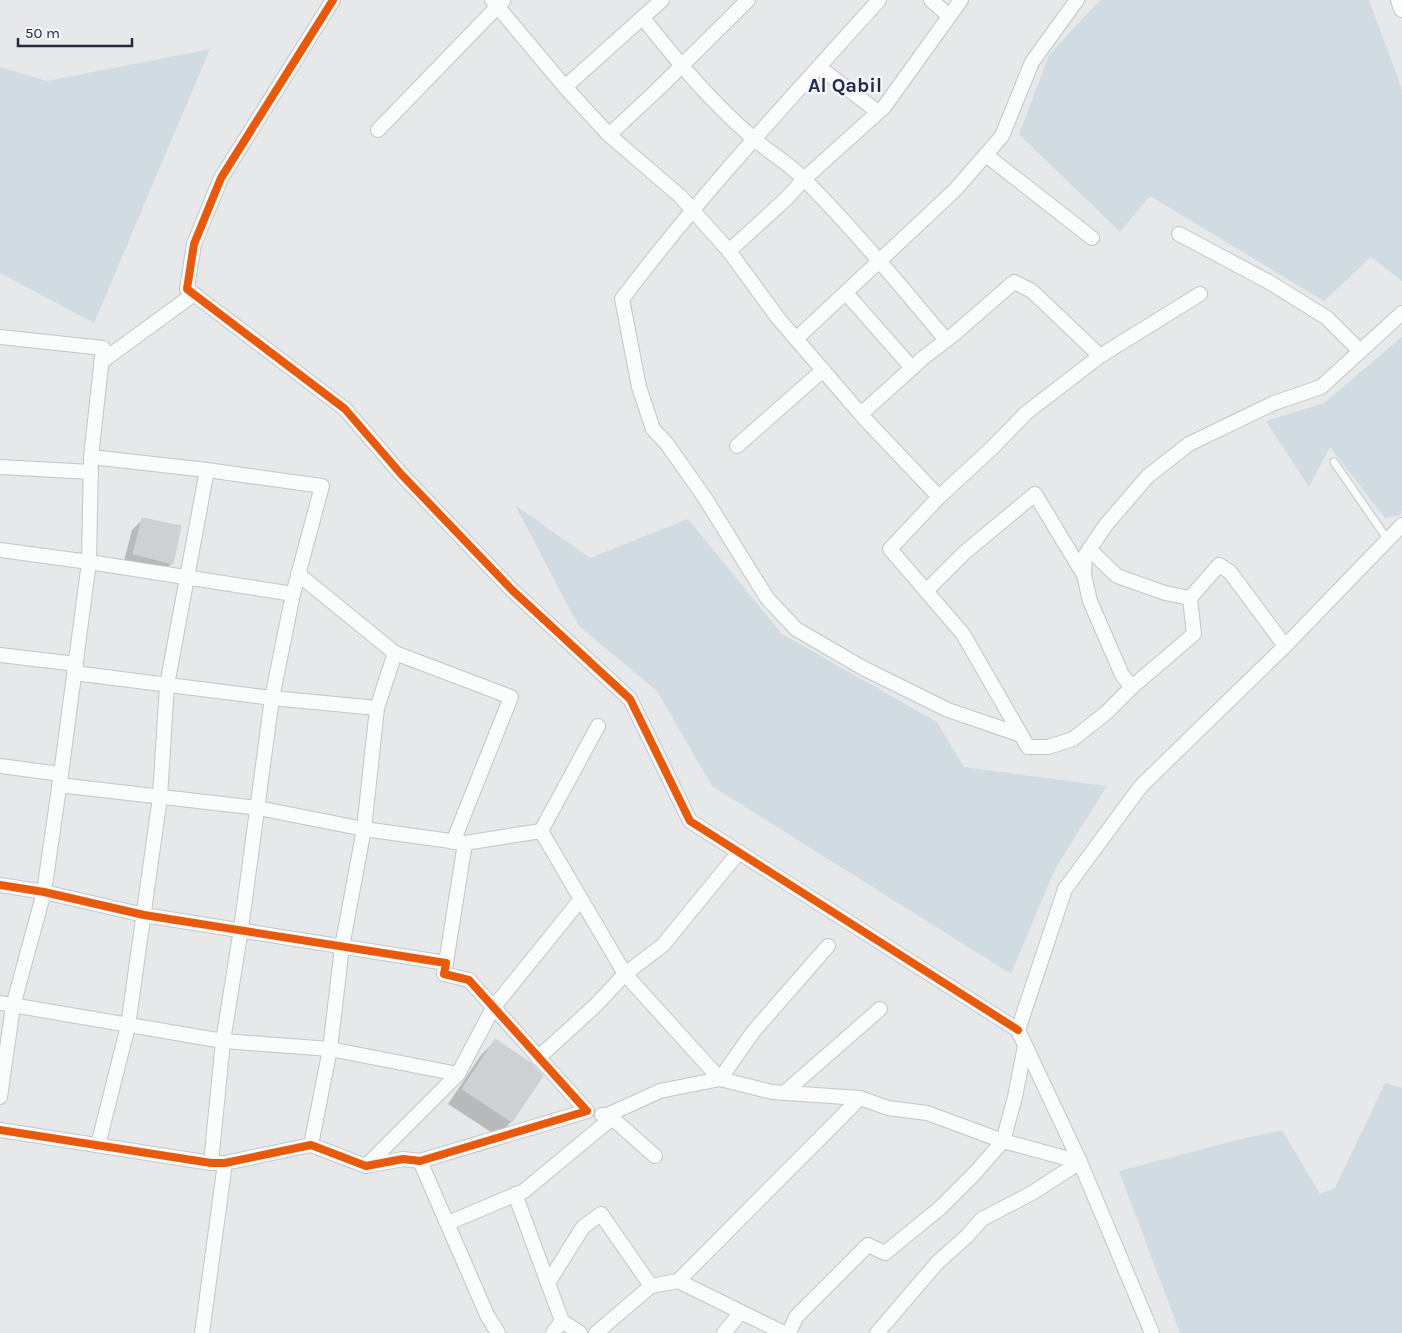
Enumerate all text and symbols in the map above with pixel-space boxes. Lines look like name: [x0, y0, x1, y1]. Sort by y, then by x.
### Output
scale bar: [18, 15, 131, 47]
text: 50 m: [25, 24, 60, 42]
district label: Al Qabil: [808, 74, 882, 97]

